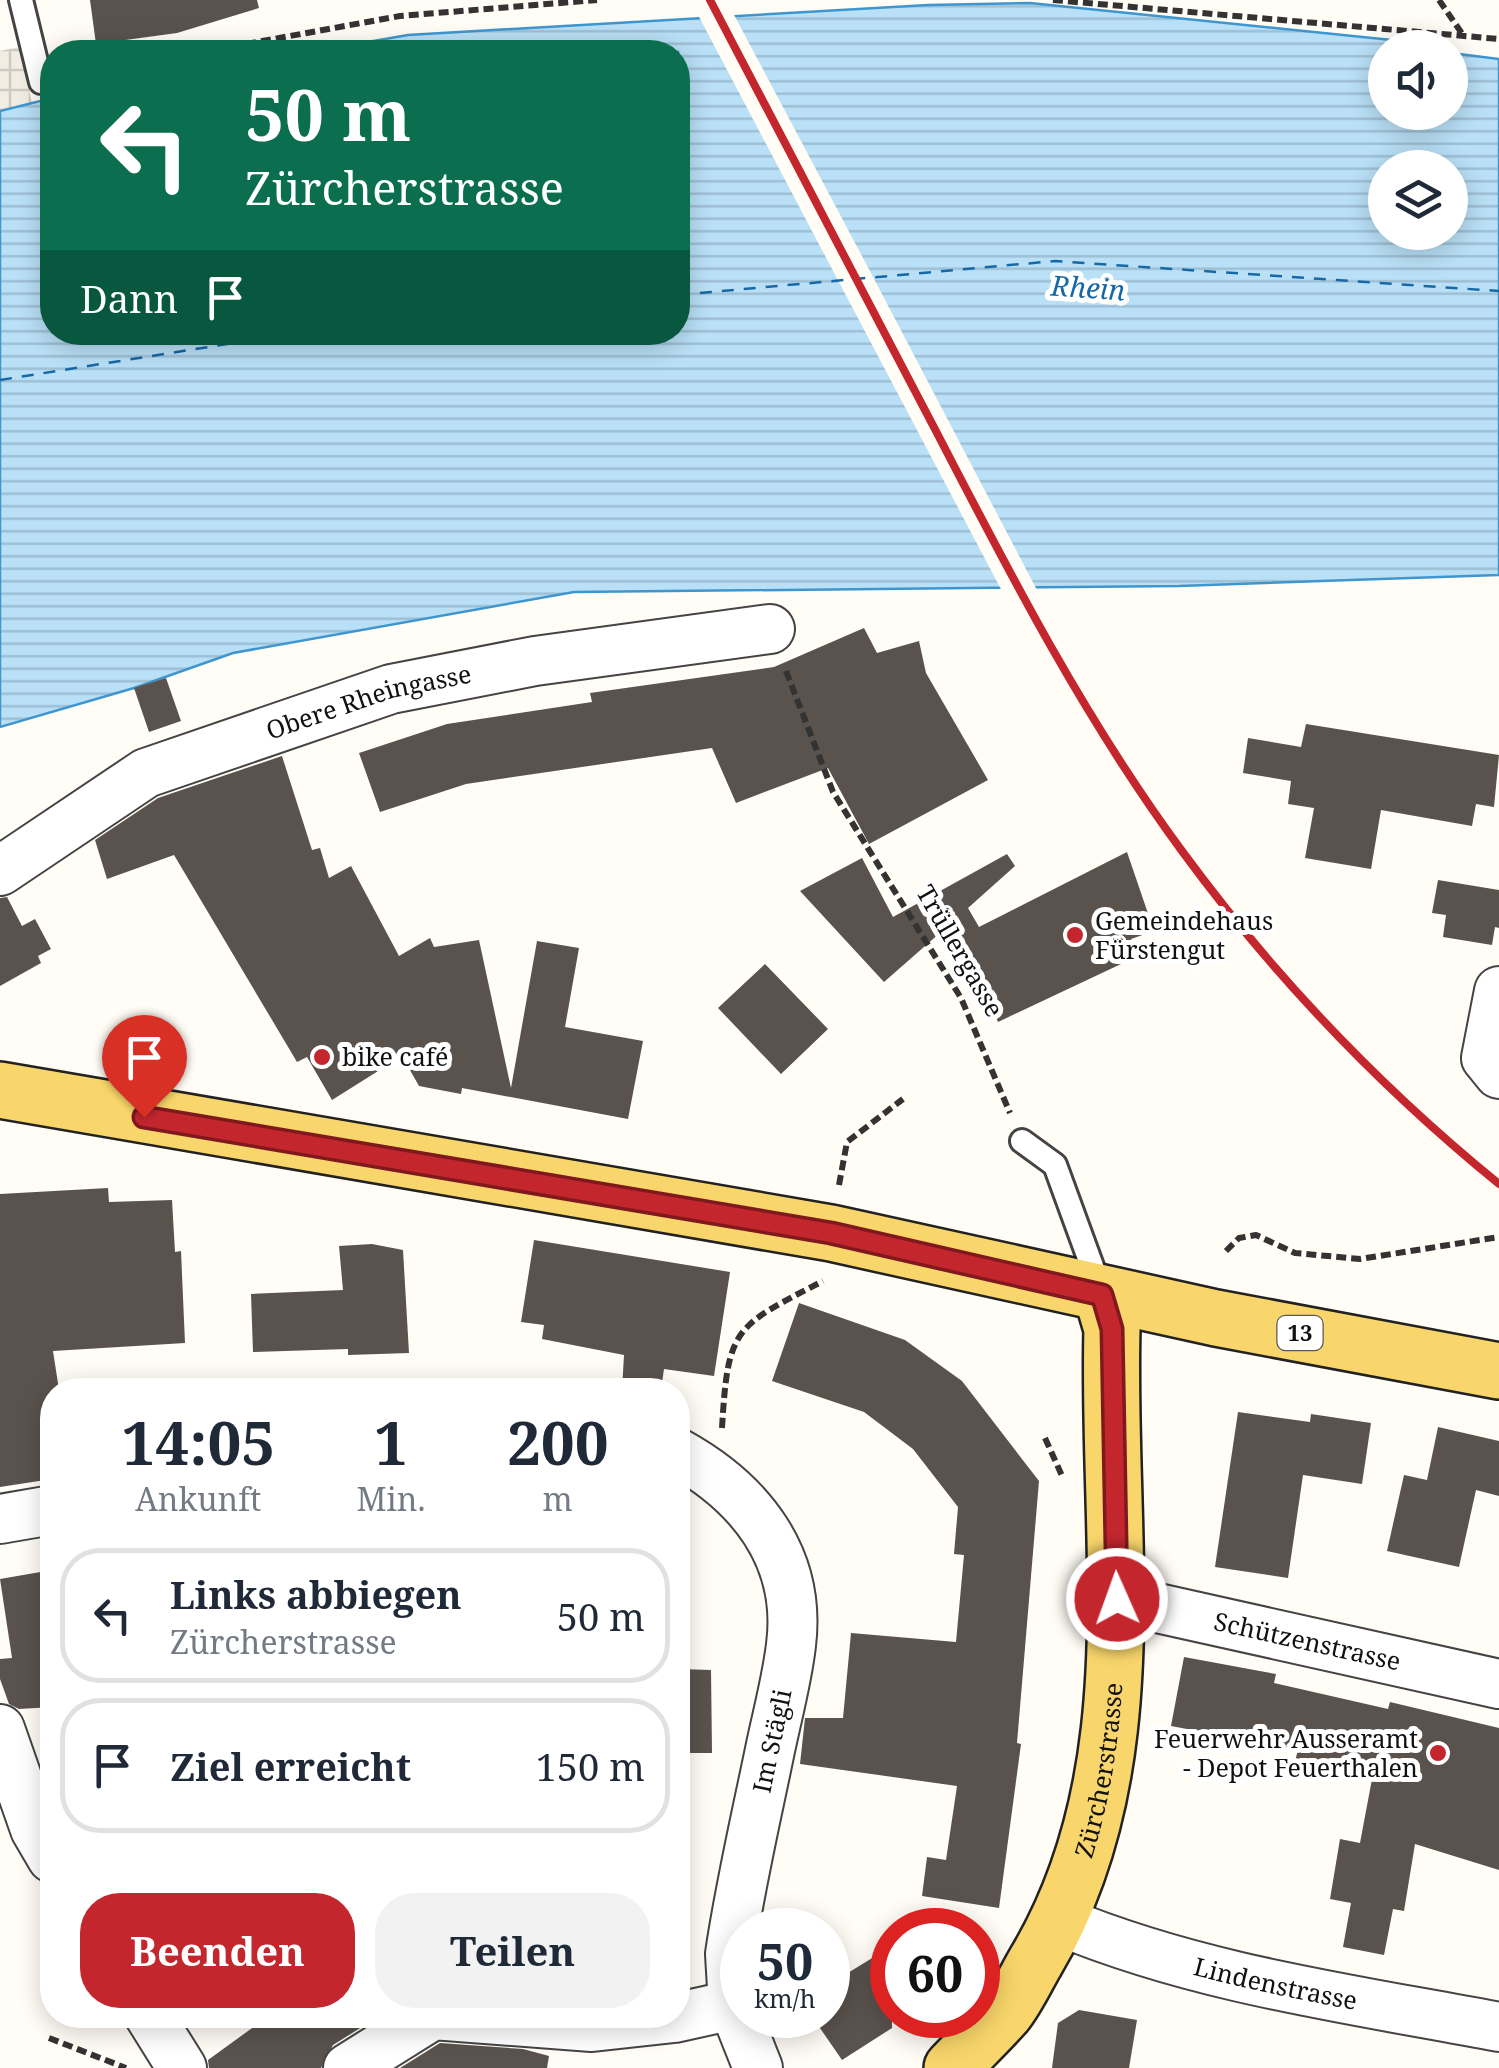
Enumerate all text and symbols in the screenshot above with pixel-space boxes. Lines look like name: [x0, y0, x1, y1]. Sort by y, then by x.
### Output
map controls: [1368, 30, 1468, 250]
button: sound: [1368, 30, 1468, 130]
text: 50 m: [245, 66, 411, 162]
icon: left: [80, 80, 210, 210]
button: layers: [1368, 150, 1468, 250]
text: Zürcherstrasse: [245, 157, 564, 218]
water label: Rhein: [1049, 265, 1127, 309]
icon: arrive: [198, 270, 253, 325]
text: Dann: [80, 272, 178, 324]
street label: Obere Rheingasse: [261, 656, 474, 747]
street label: Trüllergasse: [909, 878, 1012, 1023]
place label: Gemeindehaus Fürstengut: [1095, 903, 1273, 966]
marker: Gemeindehaus Fürstengut: [1064, 924, 1086, 946]
pin: [102, 1015, 187, 1118]
icon: arrive: [117, 1030, 172, 1085]
place label: bike café: [342, 1039, 448, 1073]
marker: bike café: [311, 1046, 333, 1068]
road number: 13: [1278, 1316, 1322, 1350]
text: 14:05: [121, 1401, 275, 1483]
text: 1: [374, 1401, 408, 1483]
text: 200: [507, 1401, 609, 1483]
text: Ankunft: [135, 1477, 261, 1520]
text: Min.: [357, 1477, 426, 1520]
text: m: [543, 1477, 573, 1520]
position arrow: [1065, 1547, 1169, 1651]
text: Links abbiegen: [170, 1568, 462, 1620]
icon: left: [85, 1588, 140, 1643]
text: 50 m: [557, 1590, 645, 1642]
street label: Schützenstrasse: [1211, 1603, 1404, 1678]
text: Zürcherstrasse: [170, 1620, 397, 1663]
street label: Zürcherstrasse: [1066, 1682, 1129, 1862]
street label: Im Stägli: [743, 1686, 799, 1796]
place label: Feuerwehr Ausseramt - Depot Feuerthalen: [1154, 1721, 1418, 1784]
icon: arrive: [85, 1738, 140, 1793]
text: Ziel erreicht: [170, 1740, 411, 1792]
text: 150 m: [535, 1740, 645, 1792]
marker: Feuerwehr Ausseramt - Depot Feuerthalen: [1427, 1742, 1449, 1764]
button: Beenden: [80, 1893, 355, 2008]
button: Teilen: [375, 1893, 650, 2008]
speed limit sign: 60: [870, 1908, 1000, 2038]
text: 50: [757, 1927, 813, 1995]
street label: Lindenstrasse: [1191, 1948, 1360, 2017]
text: km/h: [754, 1981, 816, 2015]

